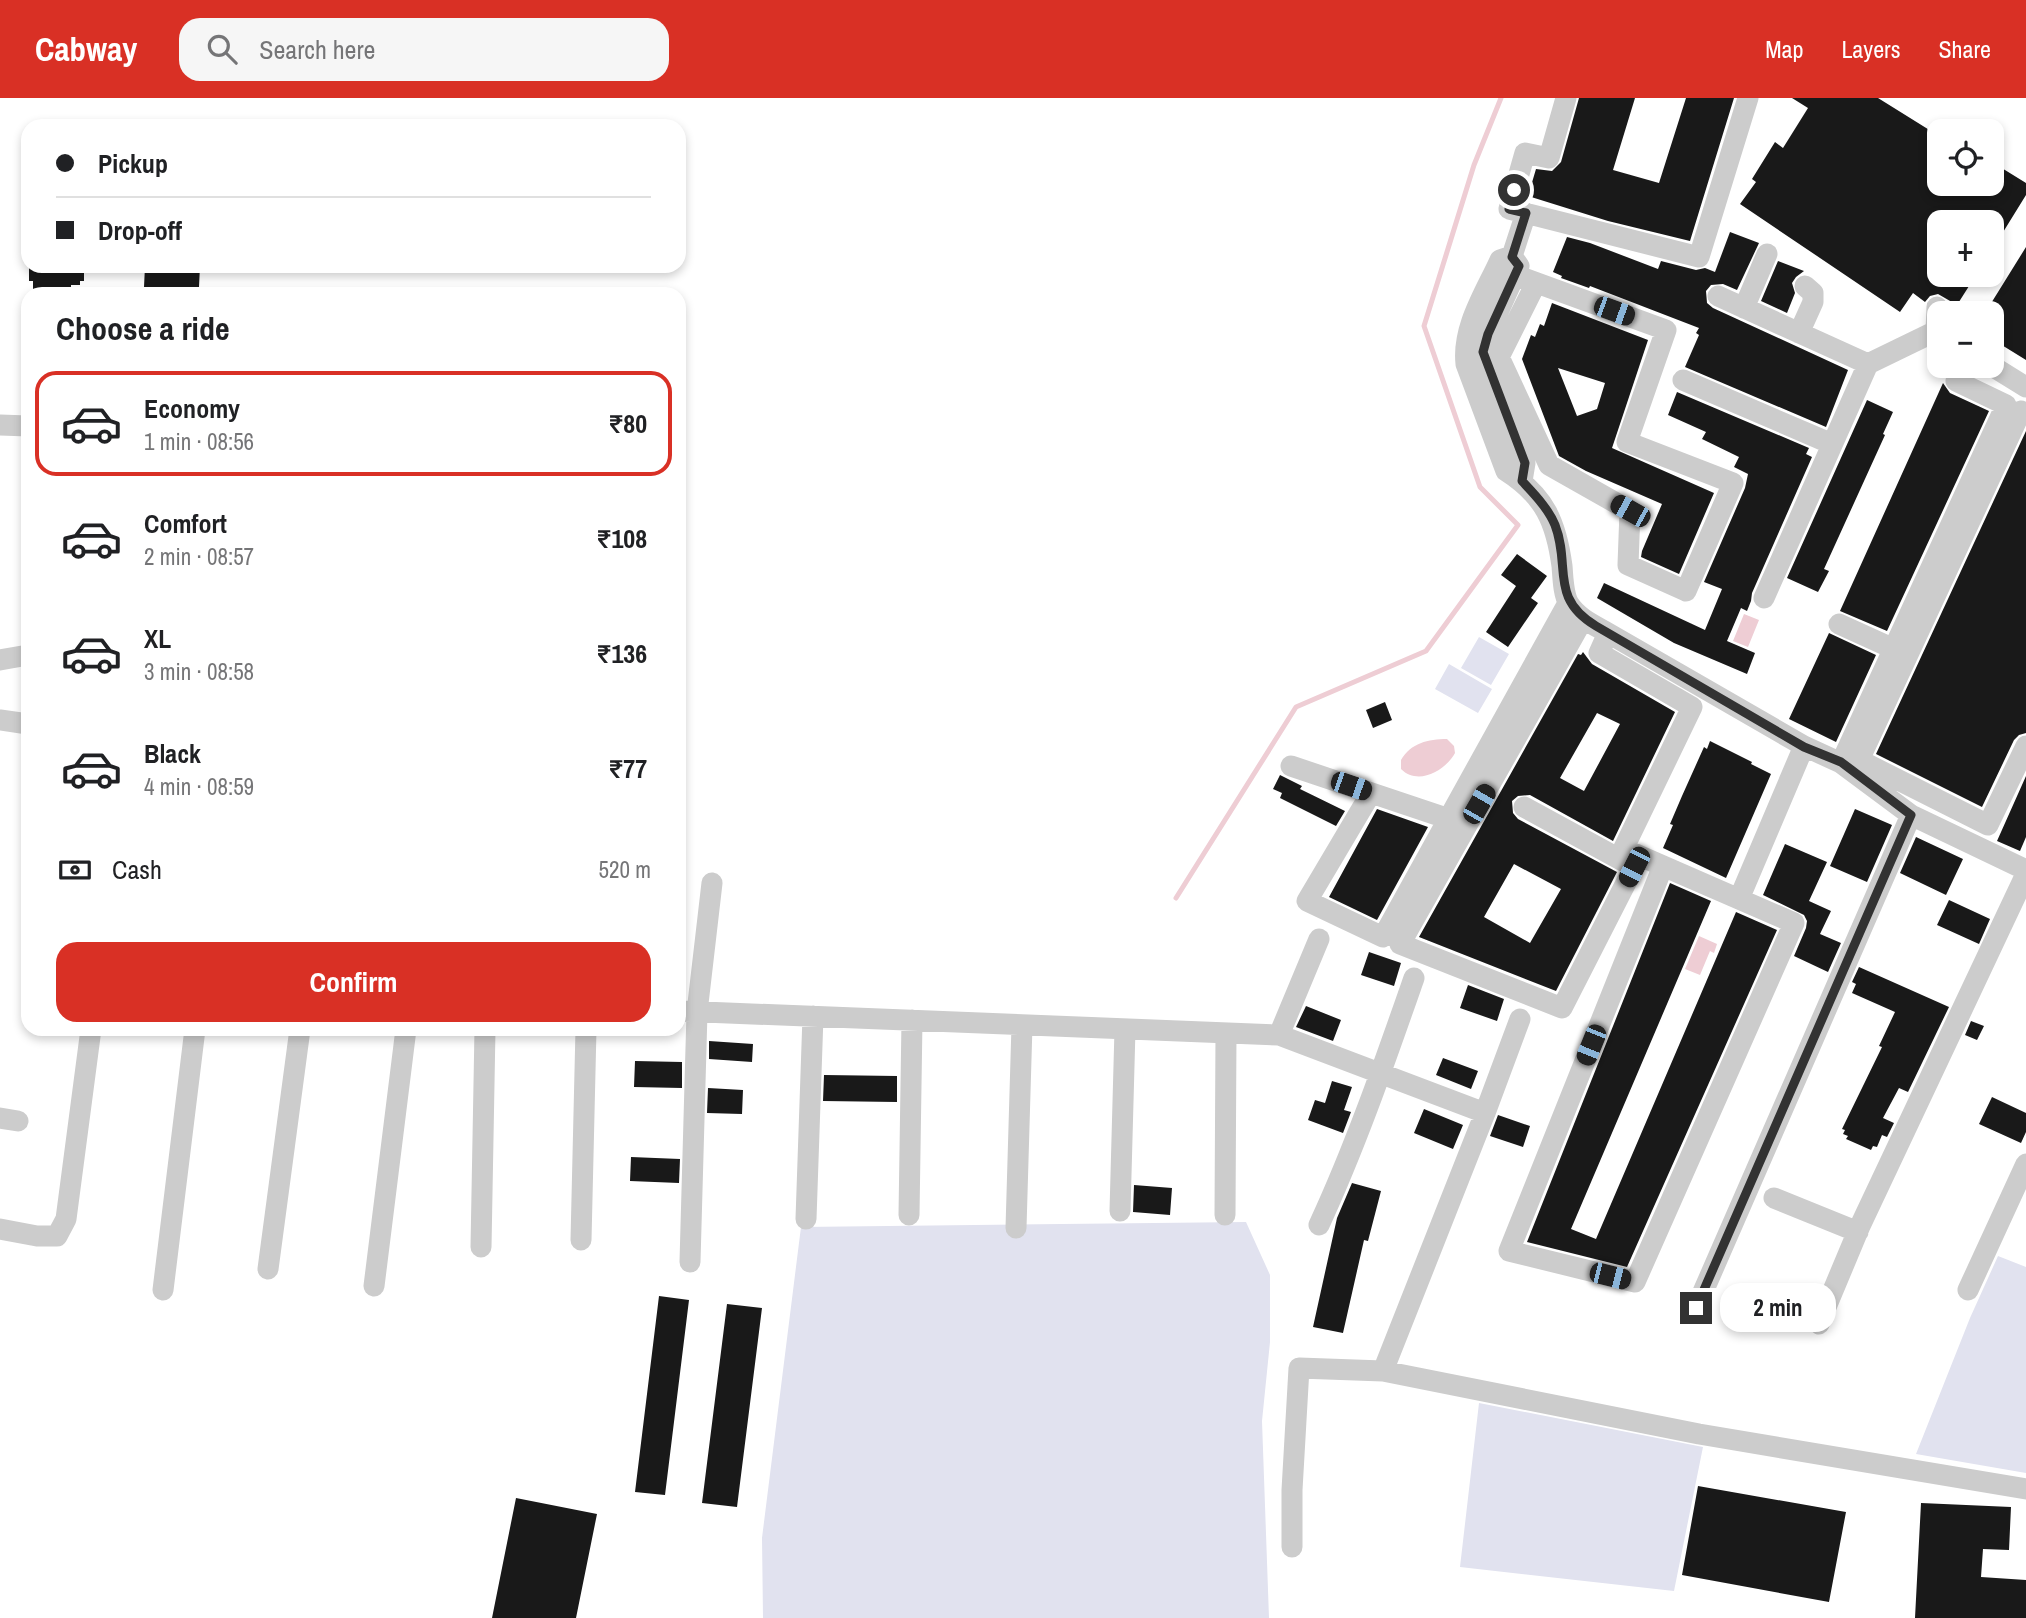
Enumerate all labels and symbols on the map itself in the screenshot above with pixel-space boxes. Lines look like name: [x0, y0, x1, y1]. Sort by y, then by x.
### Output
route start: [1498, 174, 1530, 206]
car: [1591, 294, 1638, 328]
car: [1607, 492, 1654, 530]
car: [1328, 769, 1375, 803]
car: [1460, 781, 1499, 827]
car: [1616, 844, 1653, 890]
car: [1574, 1022, 1609, 1068]
car: [1588, 1261, 1633, 1291]
callout: 2 min: [1720, 1284, 1836, 1332]
route end: [1680, 1292, 1712, 1324]

